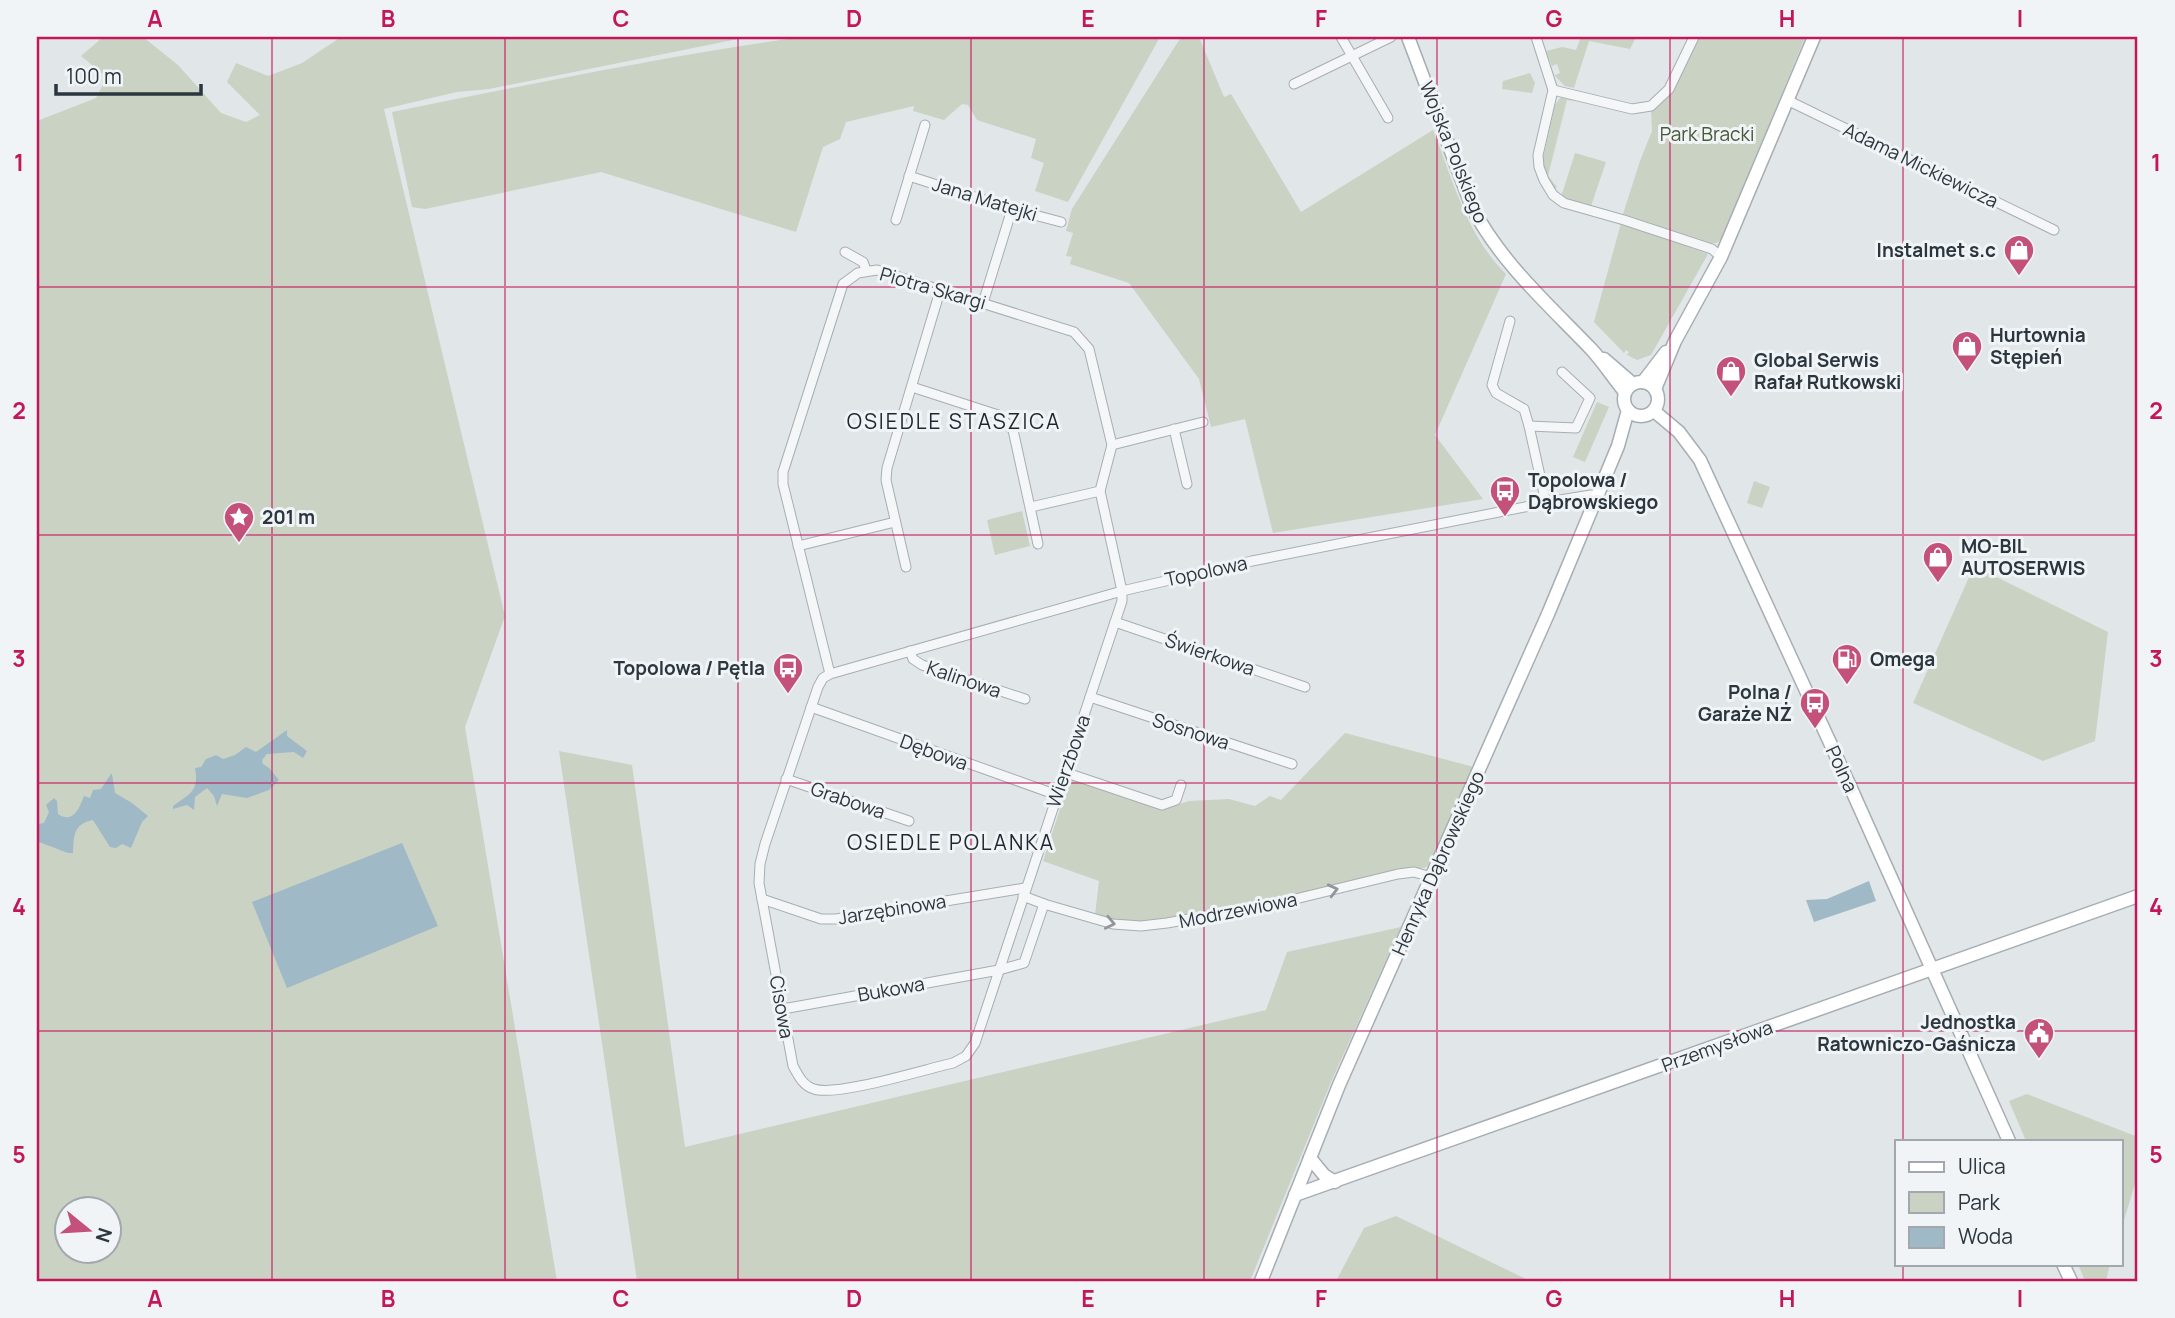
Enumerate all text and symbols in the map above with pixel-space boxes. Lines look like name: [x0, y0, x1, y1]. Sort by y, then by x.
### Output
text: A: [147, 2, 163, 34]
text: B: [381, 2, 395, 34]
text: C: [613, 2, 630, 34]
text: D: [846, 2, 862, 34]
text: E: [1081, 2, 1095, 34]
text: F: [1315, 2, 1327, 34]
text: G: [1546, 2, 1563, 34]
text: H: [1779, 2, 1795, 34]
text: I: [2017, 2, 2023, 34]
scale bar: [56, 52, 201, 96]
text: 100 m: [66, 62, 122, 90]
street label: Wojska Polskiego: [1414, 77, 1494, 227]
street label: Adama Mickiewicza: [1839, 116, 2003, 214]
park label: Park Bracki: [1660, 121, 1754, 147]
text: 1: [14, 146, 24, 178]
text: 1: [2151, 146, 2161, 178]
street label: Jana Matejki: [929, 171, 1041, 227]
shop icon: Instalmet s.c: [2002, 233, 2036, 277]
place label: Instalmet s.c: [1877, 237, 1996, 263]
street label: Piotra Skargi: [877, 260, 989, 316]
place label: Hurtownia Stępień: [1990, 322, 2086, 370]
shop icon: Hurtownia Stępień: [1950, 329, 1984, 373]
place label: Global Serwis Rafał Rutkowski: [1754, 347, 1901, 395]
shop icon: Global Serwis Rafał Rutkowski: [1714, 354, 1748, 398]
text: 2: [12, 394, 26, 426]
text: 2: [2149, 394, 2163, 426]
district label: OSIEDLE STASZICA: [847, 407, 1061, 435]
place label: Topolowa / Dąbrowskiego: [1528, 467, 1658, 515]
bus stop icon: Topolowa / Dąbrowskiego: [1488, 474, 1522, 518]
place icon: 201 m: [222, 500, 256, 544]
place label: 201 m: [262, 504, 315, 530]
place label: MO-BIL AUTOSERWIS: [1961, 533, 2085, 581]
shop icon: MO-BIL AUTOSERWIS: [1921, 540, 1955, 584]
street label: Topolowa: [1163, 550, 1249, 592]
street label: Świerkowa: [1162, 627, 1258, 681]
text: 3: [12, 642, 26, 674]
fuel station icon: Omega: [1830, 642, 1864, 686]
text: 3: [2149, 642, 2163, 674]
place label: Omega: [1870, 646, 1935, 672]
bus stop icon: Topolowa / Pętla: [771, 651, 805, 695]
street label: Kalinowa: [923, 654, 1005, 704]
place label: Topolowa / Pętla: [614, 655, 765, 681]
place label: Polna / Garaże NŻ: [1698, 679, 1792, 727]
bus stop icon: Polna / Garaże NŻ: [1798, 686, 1832, 730]
street label: Sosnowa: [1149, 706, 1233, 756]
street label: Wierzbowa: [1040, 711, 1096, 811]
street label: Dębowa: [896, 728, 972, 776]
street label: Polna: [1820, 741, 1864, 797]
street label: Henryka Dąbrowskiego: [1386, 767, 1490, 959]
street label: Grabowa: [807, 775, 889, 825]
district label: OSIEDLE POLANKA: [847, 828, 1055, 856]
one-way arrow: [1327, 884, 1339, 898]
street label: Modrzewiowa: [1177, 886, 1299, 934]
street label: Jarzębinowa: [836, 888, 948, 930]
text: 4: [12, 890, 26, 922]
text: 4: [2149, 890, 2163, 922]
one-way arrow: [1104, 914, 1116, 929]
street label: Bukowa: [855, 970, 927, 1008]
street label: Cisowa: [764, 974, 800, 1040]
place label: Jednostka Ratowniczo-Gaśnicza: [1817, 1009, 2016, 1057]
street label: Przemysłowa: [1658, 1014, 1776, 1078]
public building icon: Jednostka Ratowniczo-Gaśnicza: [2022, 1016, 2056, 1060]
text: 5: [12, 1138, 26, 1170]
text: 5: [2149, 1138, 2163, 1170]
legend: [1895, 1140, 2122, 1266]
text: Ulica: [1958, 1152, 2006, 1180]
text: Park: [1958, 1188, 2000, 1216]
north arrow: [52, 1196, 122, 1266]
text: Woda: [1958, 1222, 2013, 1250]
text: N: [90, 1225, 119, 1246]
text: A: [147, 1282, 163, 1314]
text: B: [381, 1282, 395, 1314]
text: C: [613, 1282, 630, 1314]
text: D: [846, 1282, 862, 1314]
text: E: [1081, 1282, 1095, 1314]
text: F: [1315, 1282, 1327, 1314]
text: G: [1546, 1282, 1563, 1314]
text: H: [1779, 1282, 1795, 1314]
text: I: [2017, 1282, 2023, 1314]

